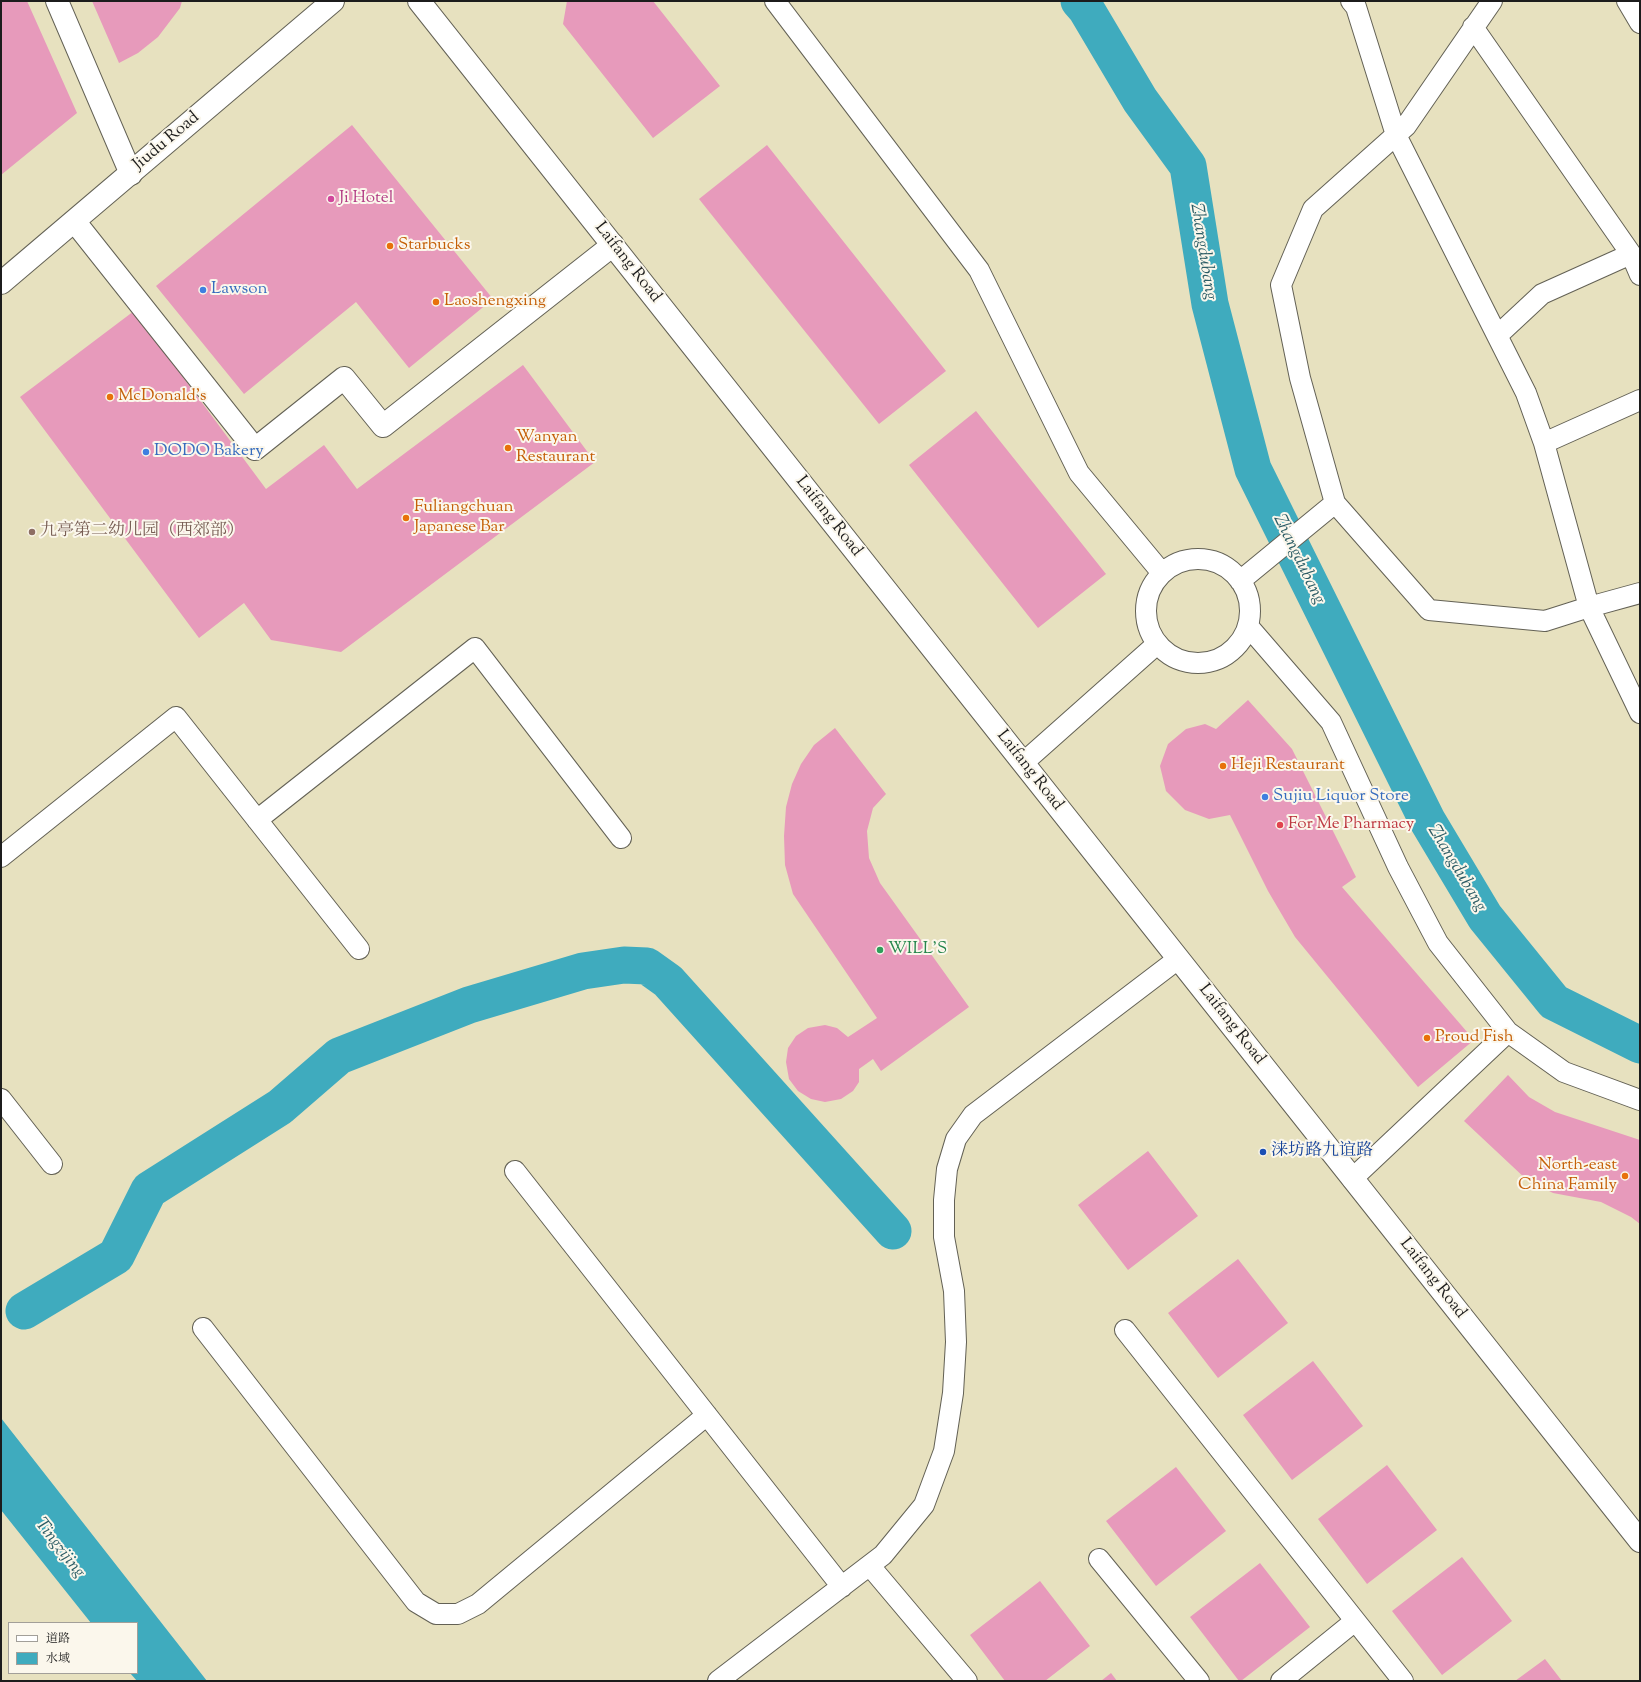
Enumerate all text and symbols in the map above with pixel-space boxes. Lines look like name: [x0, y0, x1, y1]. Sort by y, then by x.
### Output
street label: Jiudu Road: [130, 108, 204, 176]
place label: Ji Hotel: [339, 189, 393, 209]
marker: Ji Hotel: [326, 194, 336, 204]
water label: Zhangdubang: [1184, 202, 1220, 302]
street label: Laifang Road: [589, 219, 665, 307]
place label: Starbucks: [398, 236, 470, 256]
marker: Starbucks: [385, 241, 395, 251]
place label: Lawson: [211, 280, 268, 300]
marker: Lawson: [198, 285, 208, 295]
place label: Laoshengxing: [444, 292, 546, 312]
marker: Laoshengxing: [431, 297, 441, 307]
place label: McDonald's: [118, 387, 206, 407]
marker: McDonald's: [105, 392, 115, 402]
place label: Wanyan Restaurant: [516, 428, 595, 468]
place label: DODO Bakery: [154, 442, 264, 462]
marker: Wanyan Restaurant: [503, 443, 513, 453]
marker: DODO Bakery: [141, 447, 151, 457]
street label: Laifang Road: [790, 473, 866, 561]
place label: Fuliangchuan Japanese Bar: [414, 498, 514, 538]
water label: Zhangdubang: [1267, 511, 1329, 609]
marker: Fuliangchuan Japanese Bar: [401, 513, 411, 523]
place label: 九亭第二幼儿园（西郊部）: [40, 522, 244, 542]
marker: 九亭第二幼儿园（西郊部）: [27, 527, 37, 537]
street label: Laifang Road: [991, 727, 1067, 815]
place label: Heji Restaurant: [1231, 756, 1345, 776]
marker: Heji Restaurant: [1218, 761, 1228, 771]
place label: Sujiu Liquor Store: [1273, 787, 1409, 807]
marker: Sujiu Liquor Store: [1260, 792, 1270, 802]
place label: For Me Pharmacy: [1288, 815, 1414, 835]
marker: For Me Pharmacy: [1275, 820, 1285, 830]
water label: Zhangdubang: [1422, 822, 1490, 916]
place label: WILL'S: [888, 940, 947, 960]
marker: WILL'S: [875, 945, 885, 955]
street label: Laifang Road: [1193, 981, 1269, 1069]
place label: Proud Fish: [1435, 1028, 1514, 1048]
marker: Proud Fish: [1422, 1033, 1432, 1043]
place label: 涞坊路九谊路: [1271, 1142, 1373, 1162]
marker: 涞坊路九谊路: [1258, 1147, 1268, 1157]
place label: North-east China Family: [1518, 1156, 1617, 1196]
marker: North-east China Family: [1620, 1171, 1630, 1181]
street label: Laifang Road: [1394, 1235, 1470, 1323]
water label: Tingzijing: [29, 1515, 89, 1583]
legend: [8, 1622, 138, 1674]
text: 道路: [46, 1630, 70, 1648]
text: 水域: [46, 1650, 70, 1668]

